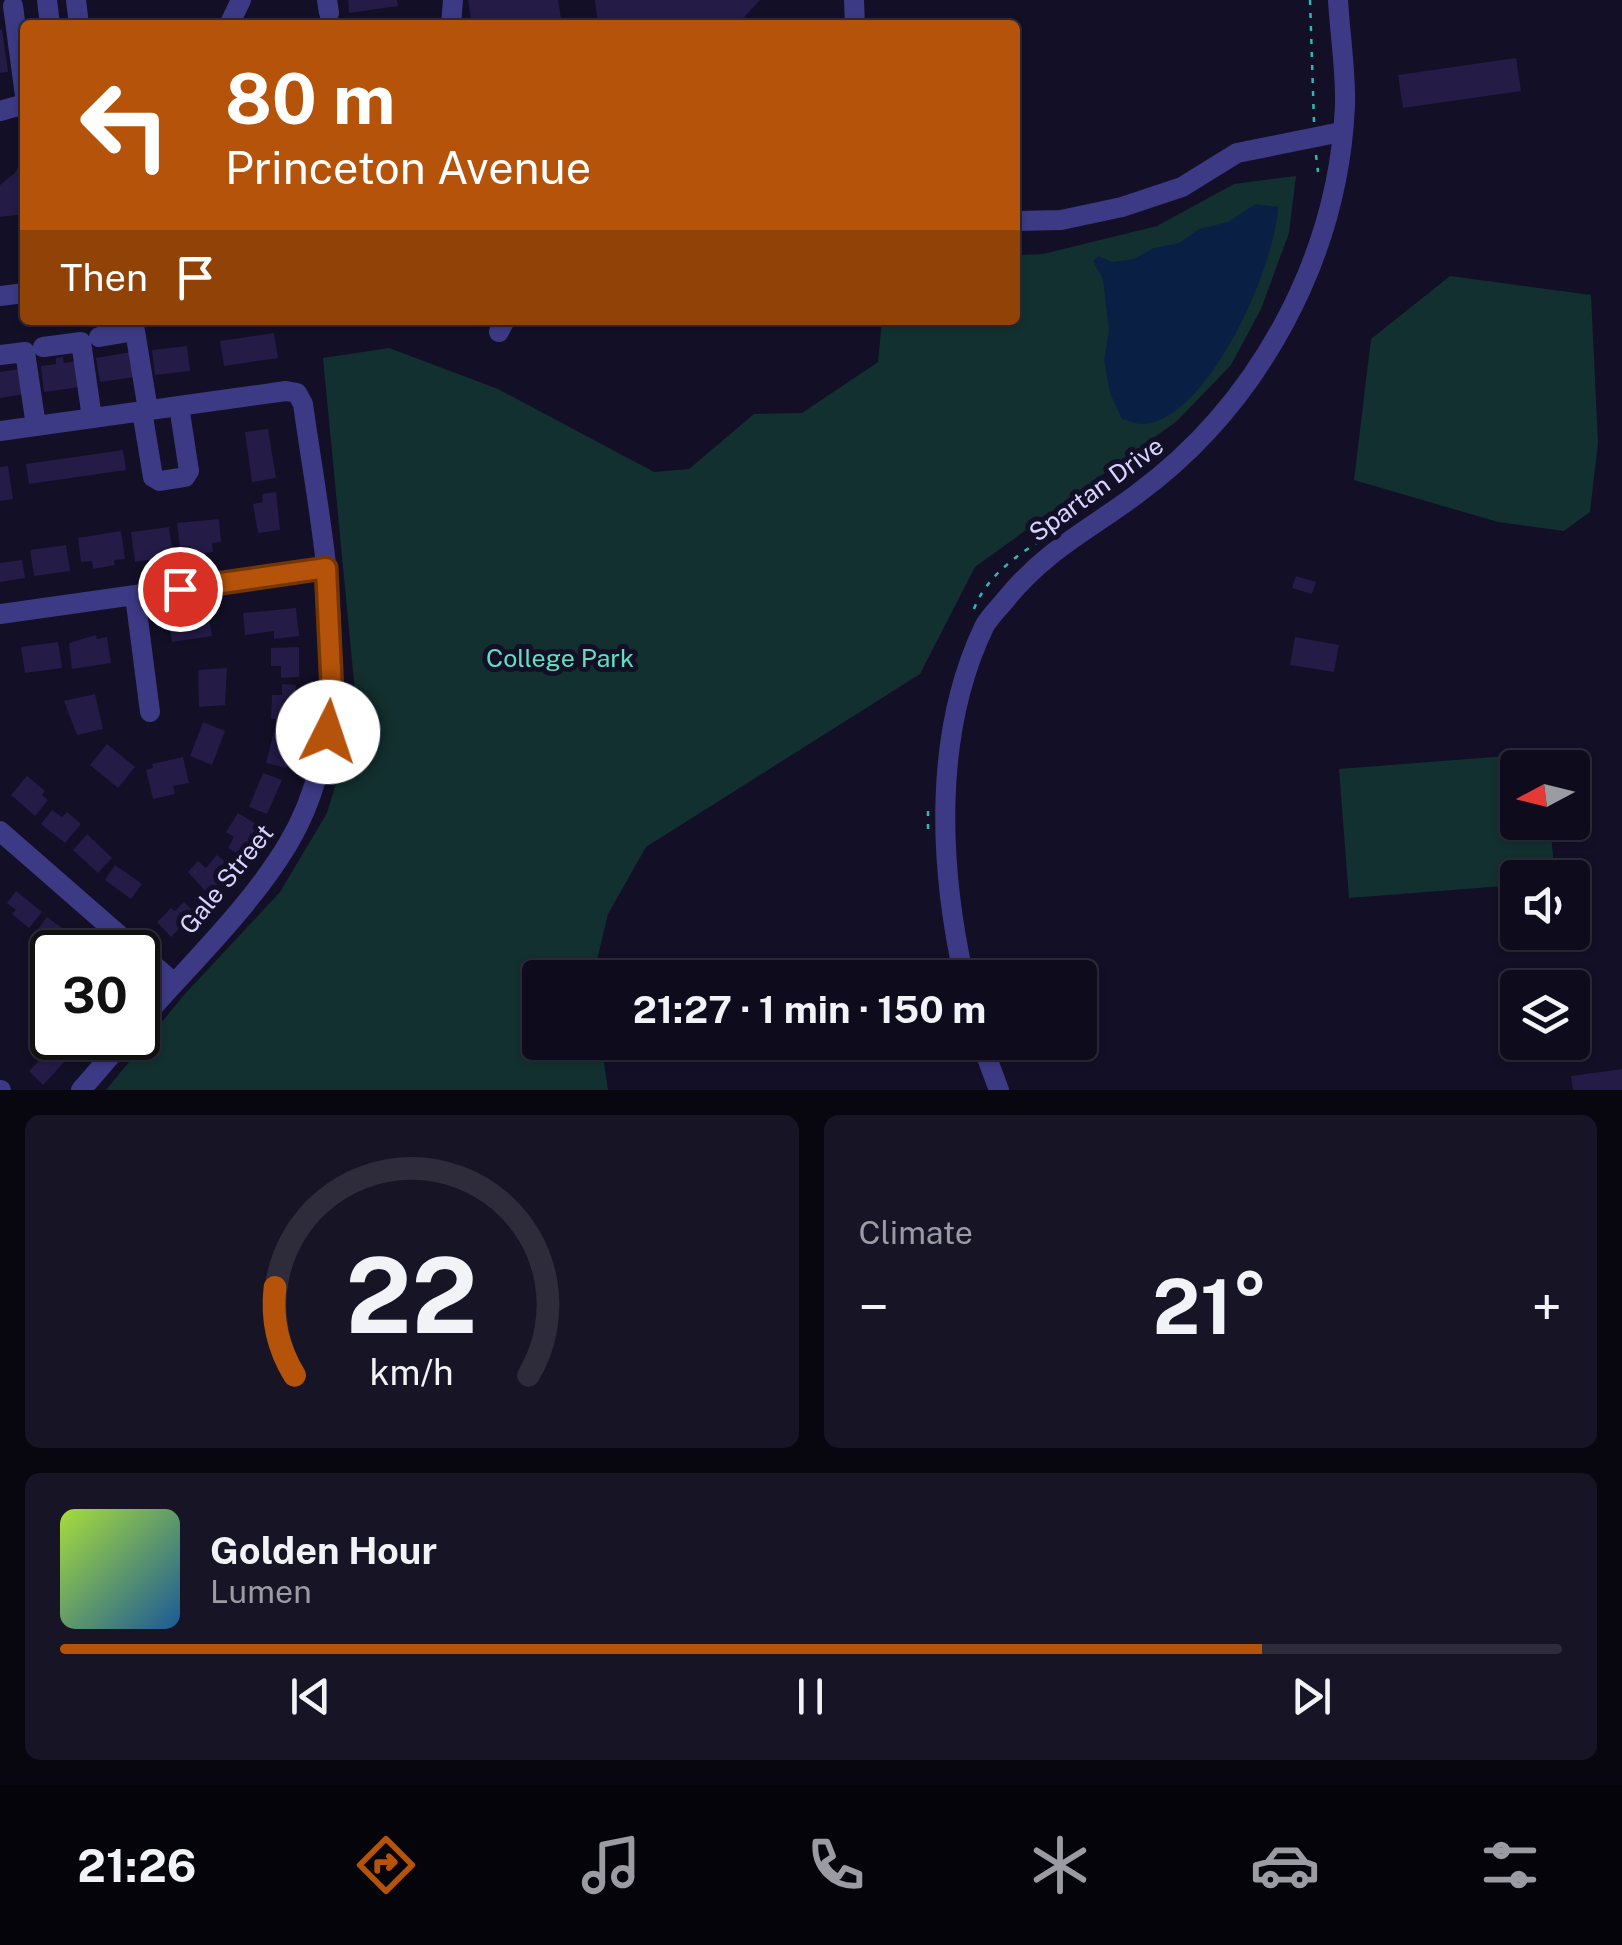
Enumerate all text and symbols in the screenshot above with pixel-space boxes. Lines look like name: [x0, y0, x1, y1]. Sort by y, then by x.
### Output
text: 80 m: [225, 57, 395, 140]
icon: left: [60, 60, 190, 190]
text: Princeton Avenue: [225, 141, 591, 194]
icon: arrive: [168, 250, 223, 305]
text: Then: [60, 255, 148, 300]
street label: Spartan Drive: [1023, 430, 1169, 548]
pin: [138, 547, 223, 632]
icon: arrive: [153, 562, 208, 617]
park label: College Park: [486, 643, 634, 673]
position arrow: [276, 680, 380, 784]
north arrow: [1500, 750, 1590, 840]
map controls: [1500, 750, 1590, 1060]
street label: Gale Street: [173, 818, 279, 940]
button: sound: [1500, 860, 1590, 950]
speed limit sign: 30: [30, 930, 160, 1060]
button: layers: [1500, 970, 1590, 1060]
text: 21:27 · 1 min · 150 m: [633, 987, 986, 1032]
text: Climate: [859, 1214, 973, 1251]
text: 22: [346, 1234, 478, 1356]
text: 21°: [1153, 1263, 1268, 1351]
text: −: [859, 1275, 889, 1339]
text: +: [1532, 1275, 1562, 1339]
text: km/h: [370, 1351, 454, 1393]
text: Golden Hour: [210, 1528, 437, 1573]
text: Lumen: [210, 1573, 312, 1610]
icon: previous: [283, 1669, 338, 1724]
icon: pause: [783, 1669, 838, 1724]
icon: next: [1284, 1669, 1339, 1724]
icon: directions: [351, 1830, 421, 1900]
icon: music: [576, 1830, 646, 1900]
icon: phone: [801, 1830, 871, 1900]
icon: climate: [1025, 1830, 1095, 1900]
icon: car: [1250, 1830, 1320, 1900]
icon: filters: [1475, 1830, 1545, 1900]
text: 21:26: [77, 1839, 197, 1892]

